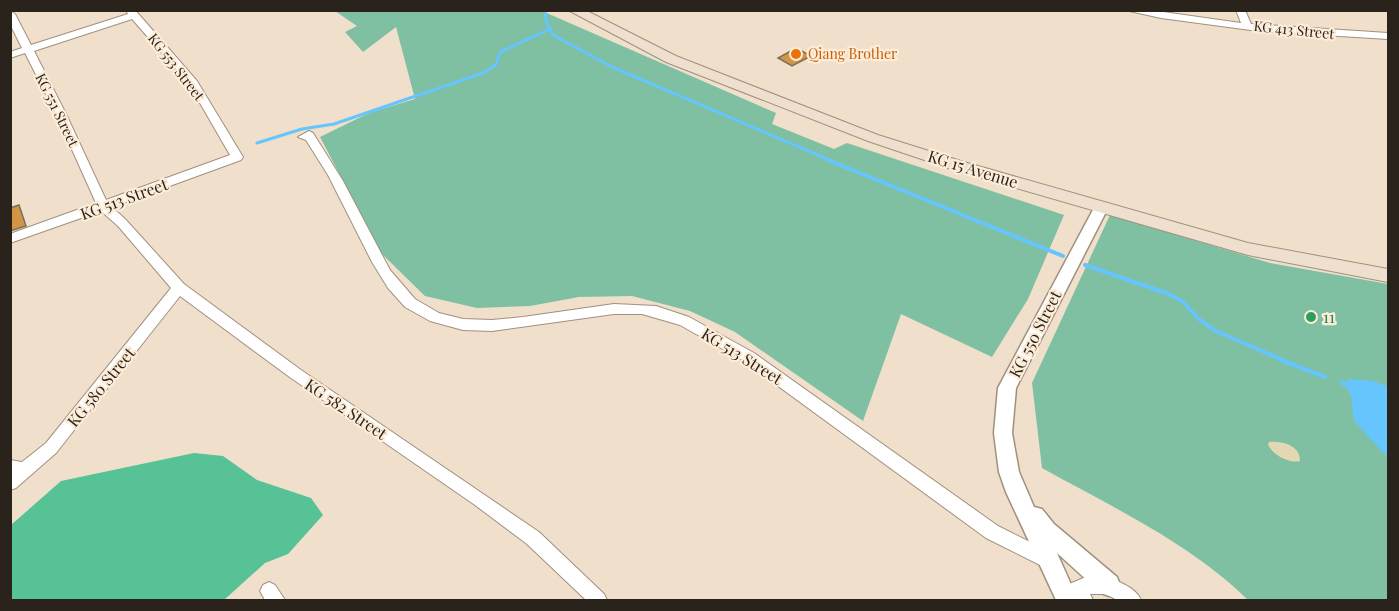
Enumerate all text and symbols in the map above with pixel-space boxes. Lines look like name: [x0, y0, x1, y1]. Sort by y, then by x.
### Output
street label: KG 413 Street: [1253, 16, 1336, 43]
street label: KG 553 Street: [144, 29, 209, 105]
place label: Qiang Brother: [808, 44, 898, 63]
marker: Qiang Brother: [789, 47, 803, 61]
street label: KG 551 Street: [31, 70, 84, 151]
street label: KG 15 Avenue: [925, 145, 1021, 192]
street label: KG 513 Street: [77, 173, 171, 224]
street label: KG 550 Street: [1004, 287, 1066, 381]
place label: 11: [1323, 306, 1335, 327]
marker: 11: [1304, 310, 1318, 324]
street label: KG 513 Street: [698, 322, 787, 389]
street label: KG 580 Street: [62, 342, 139, 431]
street label: KG 582 Street: [301, 373, 392, 444]

